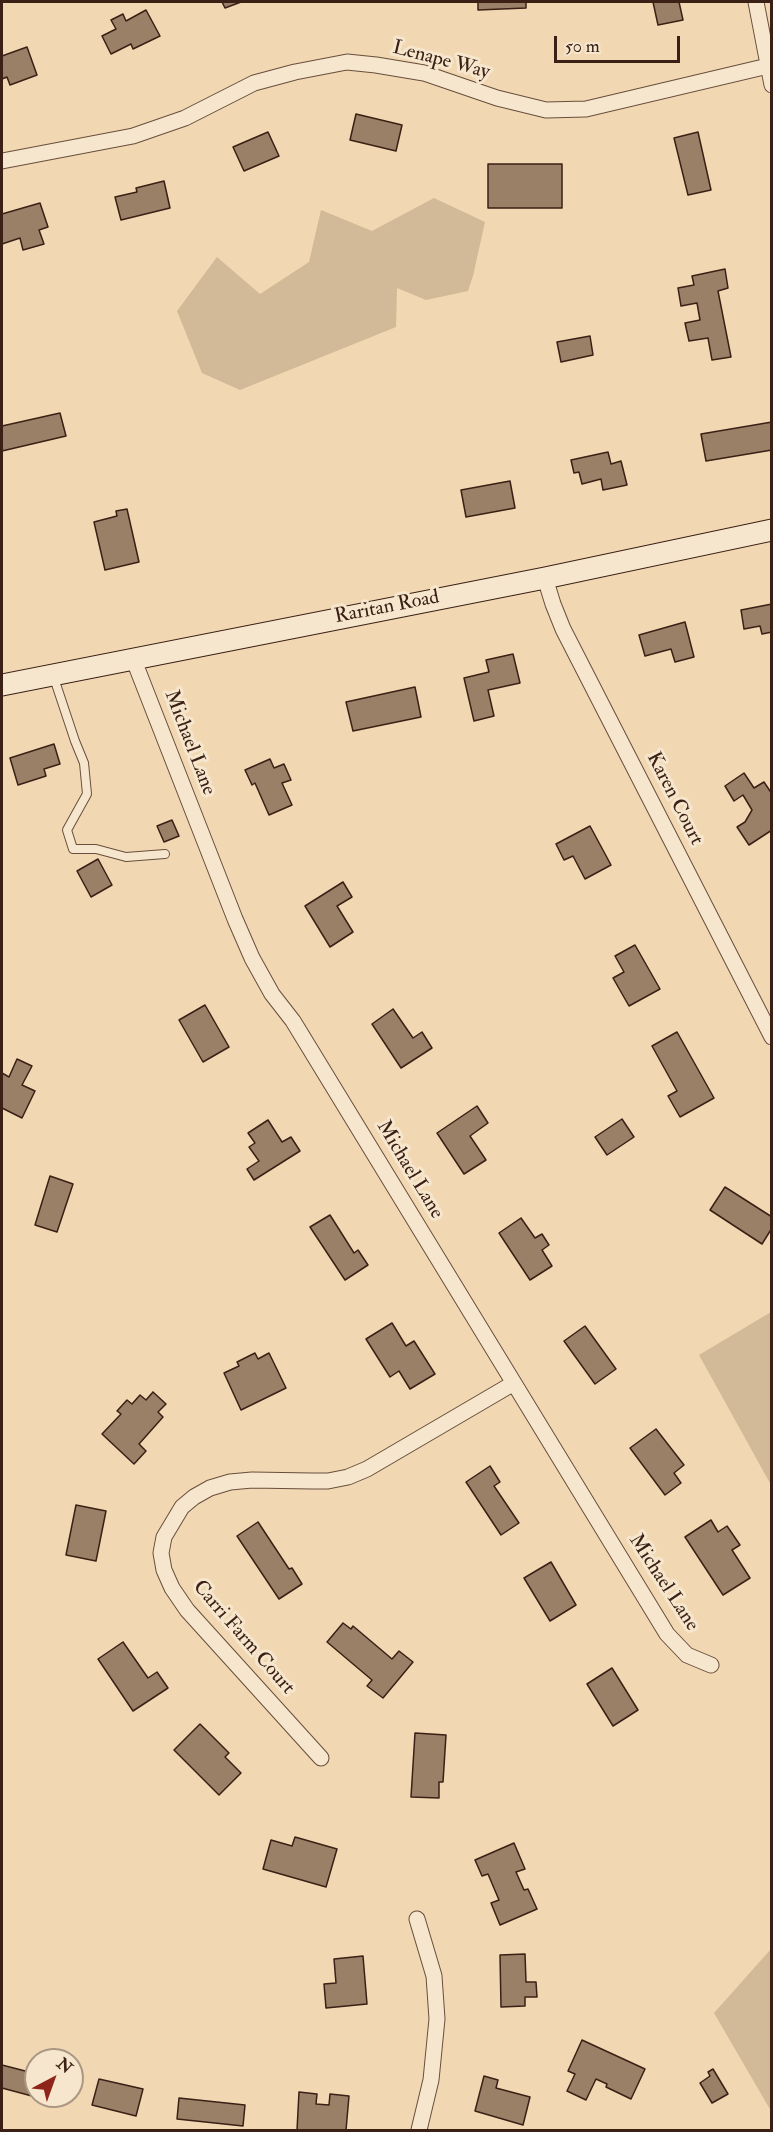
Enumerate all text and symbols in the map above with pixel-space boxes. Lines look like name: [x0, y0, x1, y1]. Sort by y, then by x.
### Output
scale bar: [557, 24, 683, 62]
text: 50 m: [565, 35, 600, 58]
street label: Lenape Way: [390, 37, 492, 85]
street label: Raritan Road: [333, 586, 441, 630]
street label: Michael Lane: [158, 687, 220, 799]
street label: Karen Court: [640, 749, 708, 849]
street label: Michael Lane: [370, 1116, 448, 1224]
street label: Michael Lane: [623, 1530, 703, 1636]
street label: Carri Farm Court: [187, 1576, 299, 1700]
north arrow: [24, 2048, 84, 2108]
text: N: [53, 2054, 76, 2078]

